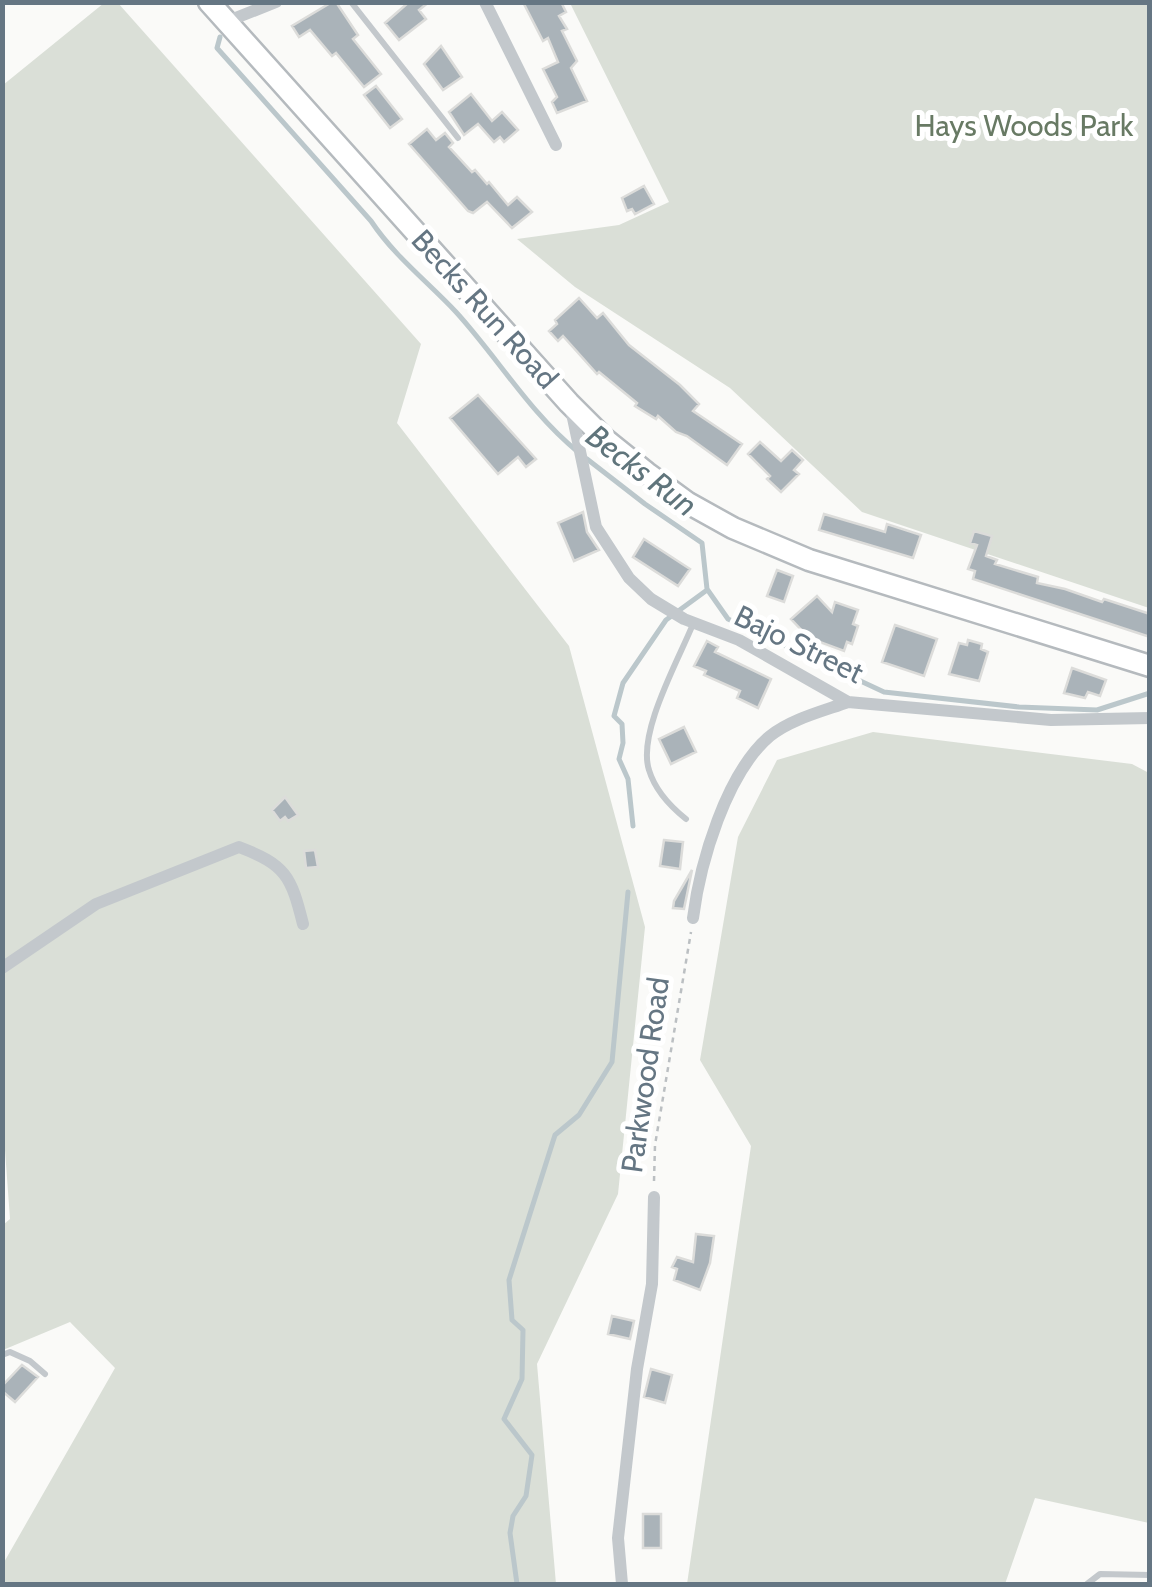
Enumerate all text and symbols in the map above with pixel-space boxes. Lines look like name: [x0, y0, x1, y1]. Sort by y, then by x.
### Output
park label: Hays Woods Park: [915, 107, 1134, 144]
street label: Becks Run Road: [404, 222, 566, 396]
water label: Becks Run: [579, 416, 705, 524]
street label: Bajo Street: [728, 597, 870, 691]
street label: Parkwood Road: [613, 975, 677, 1175]

